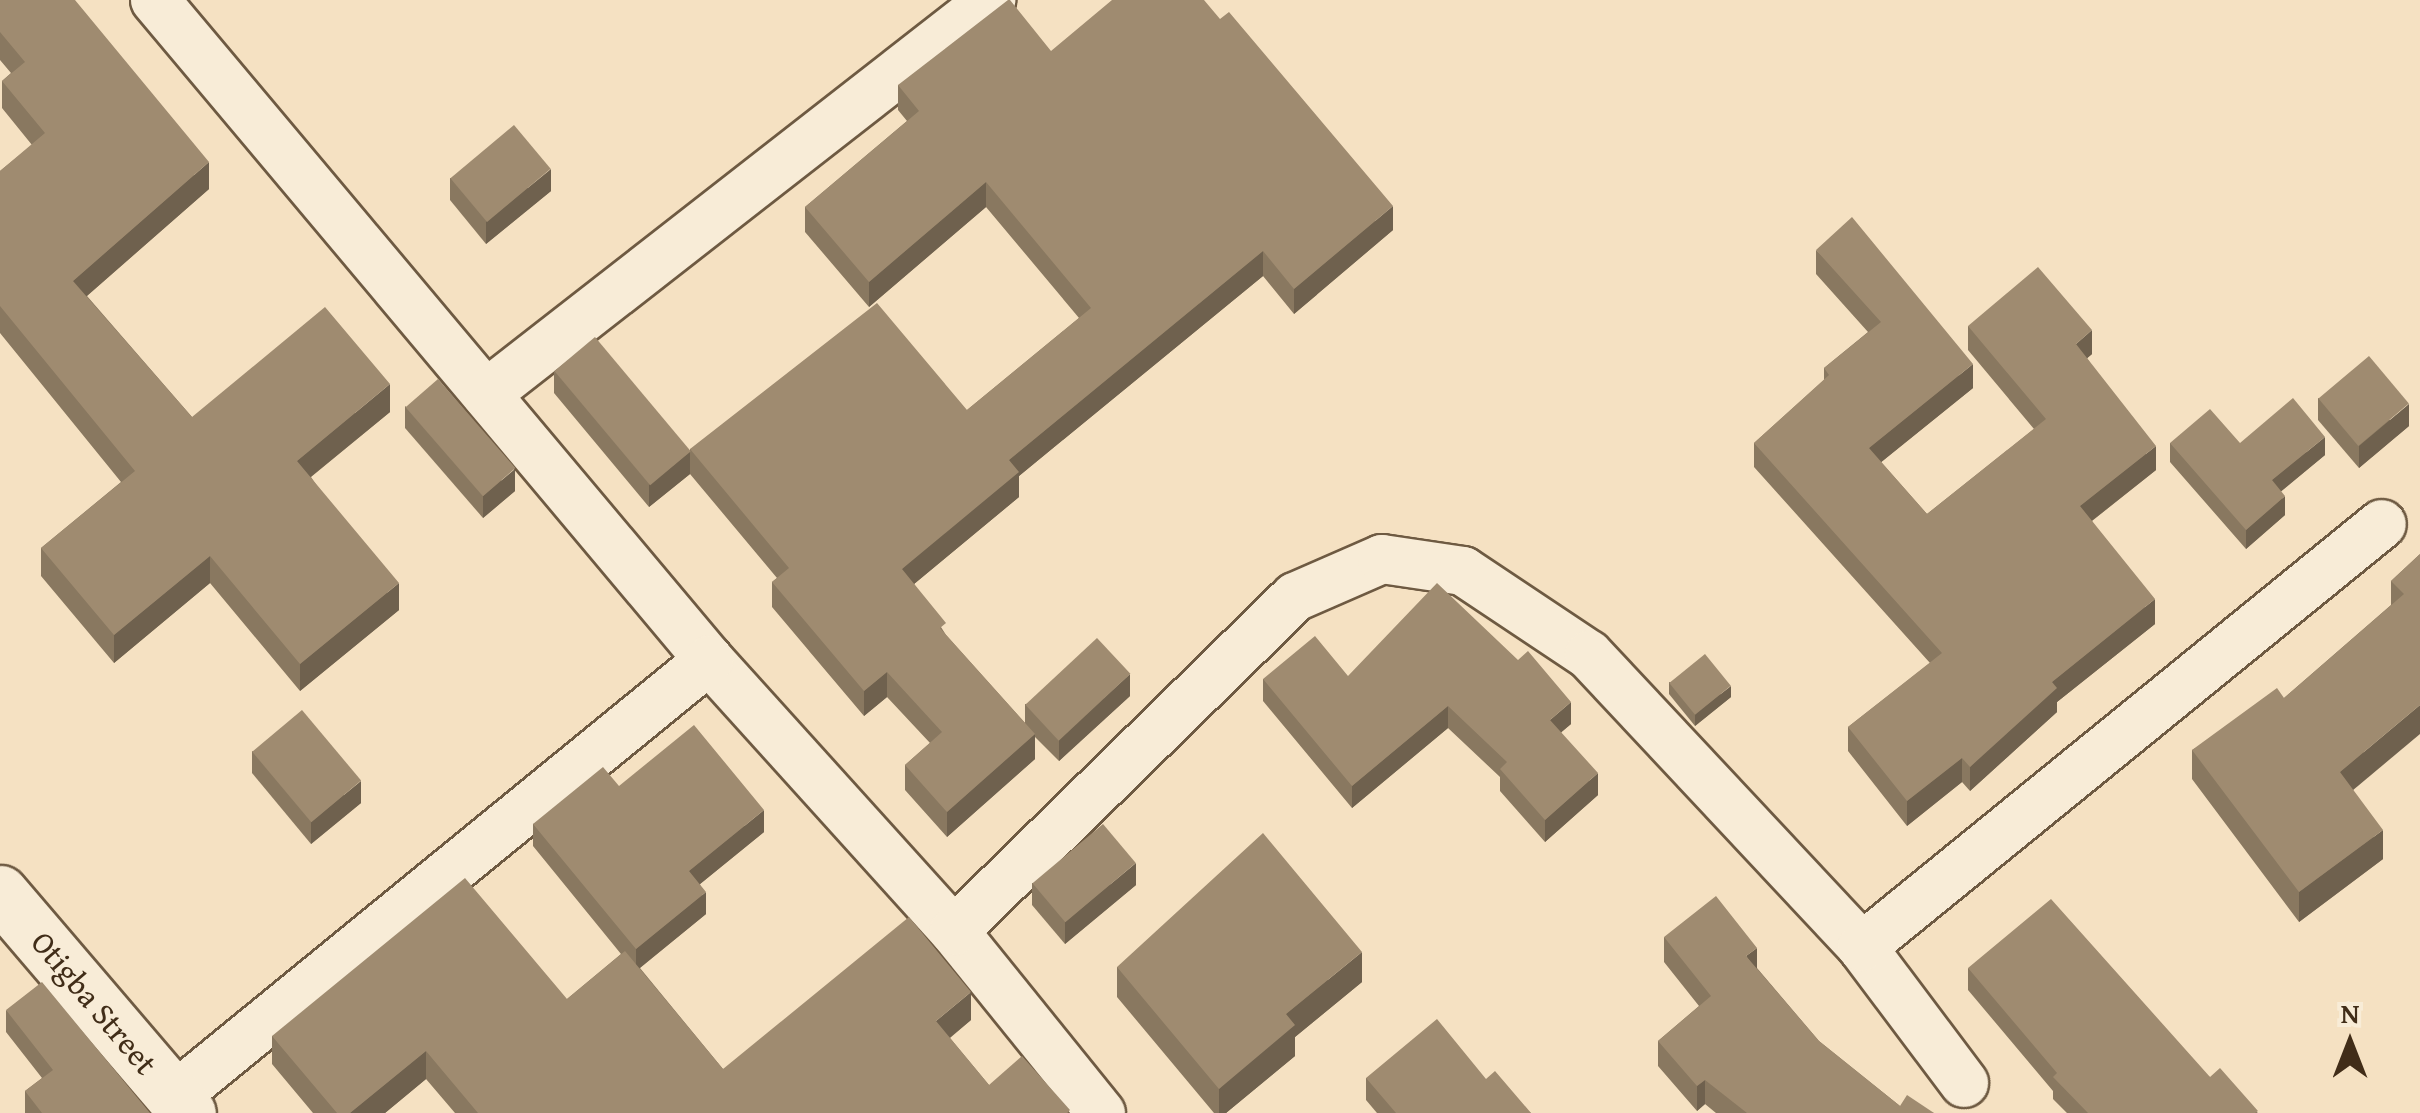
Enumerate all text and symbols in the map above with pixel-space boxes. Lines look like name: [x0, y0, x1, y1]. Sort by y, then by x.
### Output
street label: Otigba Street: [23, 924, 165, 1082]
text: N: [2341, 992, 2359, 1033]
north arrow: [2300, 993, 2400, 1093]

